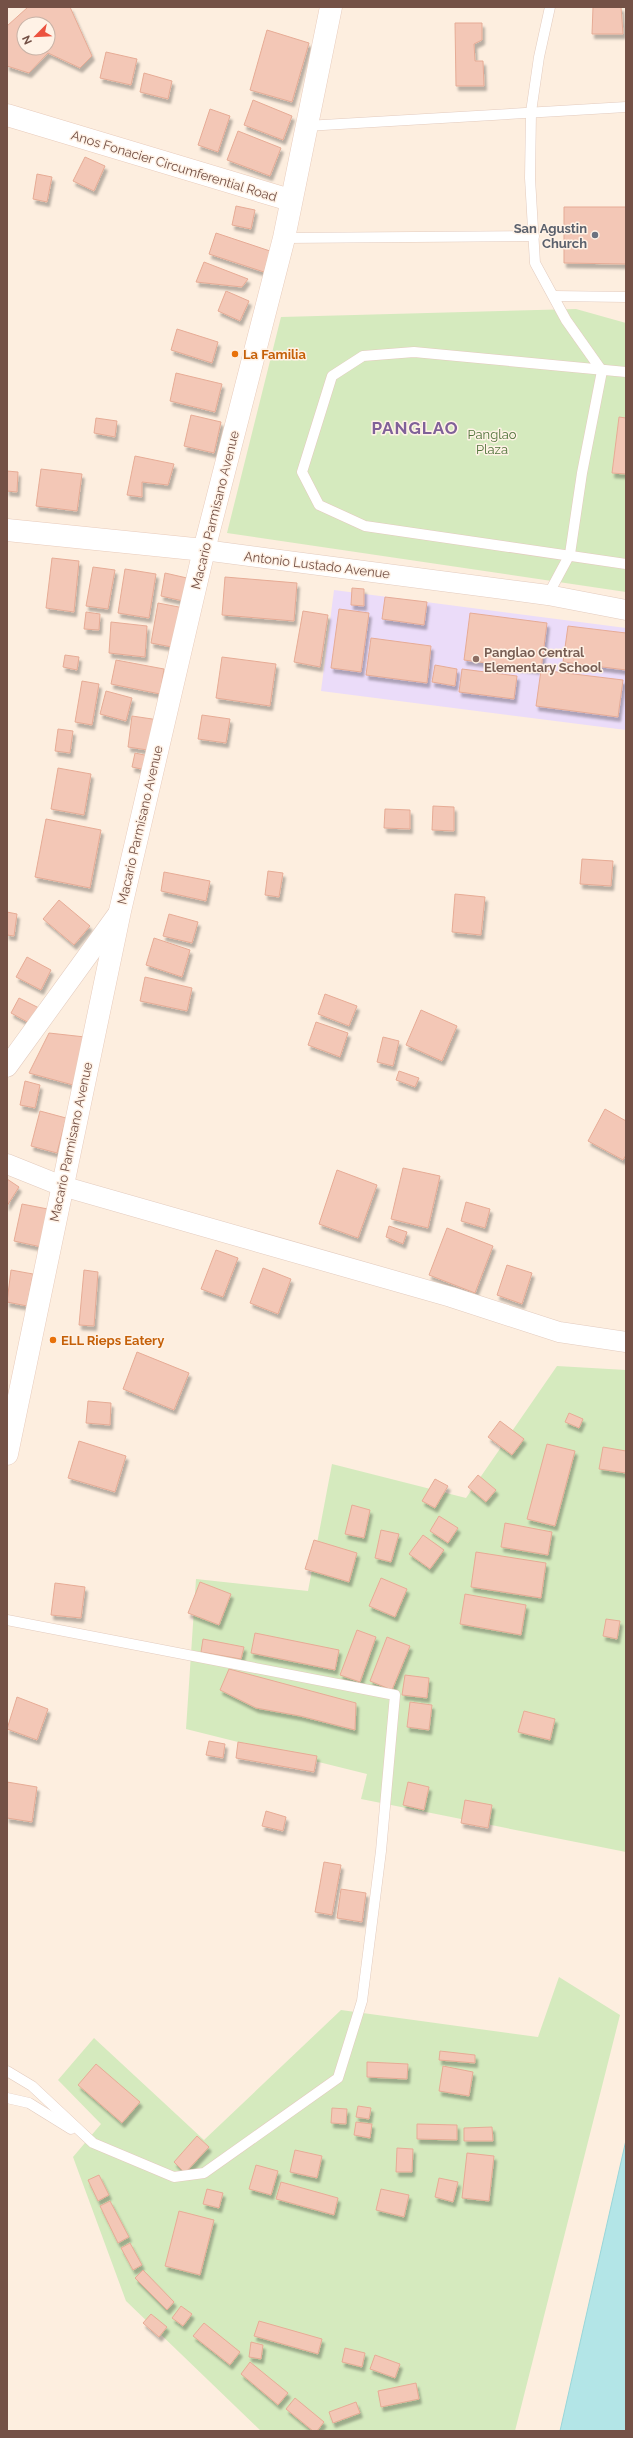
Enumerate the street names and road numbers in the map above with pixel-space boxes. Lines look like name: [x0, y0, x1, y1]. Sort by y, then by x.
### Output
street label: Anos Fonacier Circumferential Road: [69, 127, 279, 205]
street label: Macario Parmisano Avenue: [188, 429, 242, 591]
street label: Antonio Lustado Avenue: [243, 549, 391, 581]
street label: Macario Parmisano Avenue: [114, 744, 166, 906]
street label: Macario Parmisano Avenue: [47, 1060, 95, 1223]

